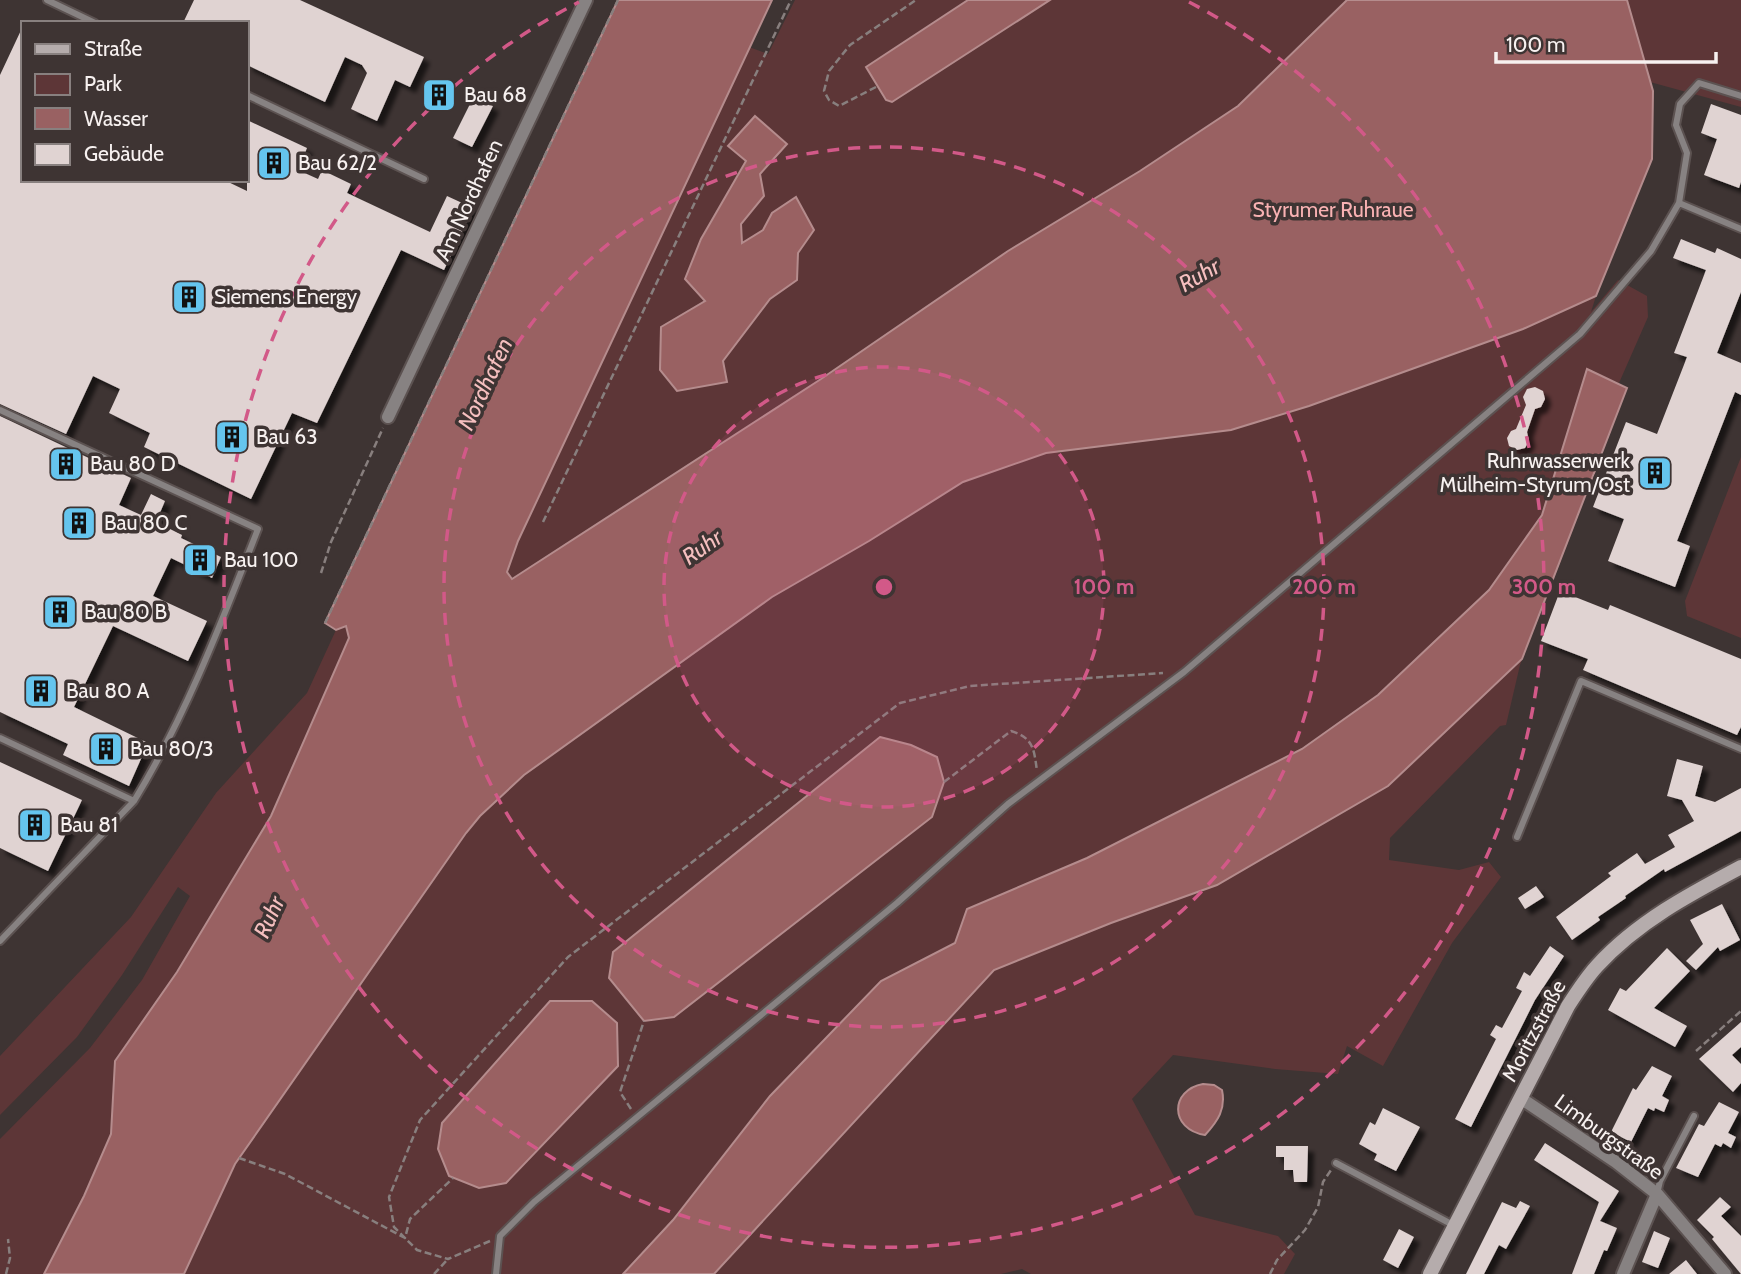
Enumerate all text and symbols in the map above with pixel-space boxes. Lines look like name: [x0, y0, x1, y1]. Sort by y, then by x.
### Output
legend: [21, 21, 248, 182]
scale bar: [1496, 21, 1716, 65]
text: 100 m: [1506, 32, 1565, 57]
text: Straße: [84, 36, 143, 61]
text: Park: [84, 71, 122, 96]
building icon: Bau 68: [420, 76, 458, 114]
place label: Bau 68: [464, 82, 527, 107]
text: Wasser: [84, 106, 148, 131]
street label: Am Nordhafen: [430, 135, 508, 264]
text: Gebäude: [84, 141, 164, 166]
building icon: Bau 62/2: [255, 144, 293, 182]
place label: Bau 62/2: [298, 150, 377, 175]
park label: Styrumer Ruhraue: [1253, 197, 1414, 222]
water label: Ruhr: [1173, 252, 1225, 298]
building icon: Siemens Energy: [170, 278, 208, 316]
place label: Siemens Energy: [214, 284, 358, 309]
water label: Nordhafen: [451, 333, 519, 435]
building icon: Bau 63: [213, 418, 251, 456]
place label: Bau 63: [256, 424, 318, 449]
building icon: Bau 80 D: [47, 445, 85, 483]
place label: Ruhrwasserwerk Mülheim-Styrum/Ost: [1440, 448, 1631, 497]
place label: Bau 80 D: [90, 451, 176, 476]
building icon: Ruhrwasserwerk Mülheim-Styrum/Ost: [1636, 454, 1674, 492]
building icon: Bau 80 C: [60, 504, 98, 542]
place label: Bau 80 C: [104, 510, 187, 535]
water label: Ruhr: [676, 523, 728, 571]
building icon: Bau 100: [181, 541, 219, 579]
place label: Bau 100: [224, 547, 299, 572]
text: 100 m: [1074, 574, 1134, 599]
text: 200 m: [1292, 574, 1356, 599]
text: 300 m: [1512, 574, 1576, 599]
centre of rings: [872, 575, 896, 599]
building icon: Bau 80 B: [41, 593, 79, 631]
place label: Bau 80 B: [84, 599, 167, 624]
building icon: Bau 80 A: [22, 672, 60, 710]
place label: Bau 80 A: [66, 678, 149, 703]
building icon: Bau 80/3: [87, 730, 125, 768]
place label: Bau 80/3: [130, 736, 214, 761]
building icon: Bau 81: [16, 806, 54, 844]
place label: Bau 81: [60, 812, 118, 837]
water label: Ruhr: [248, 891, 291, 942]
street label: Moritzstraße: [1496, 975, 1571, 1086]
street label: Limburgstraße: [1550, 1089, 1669, 1185]

